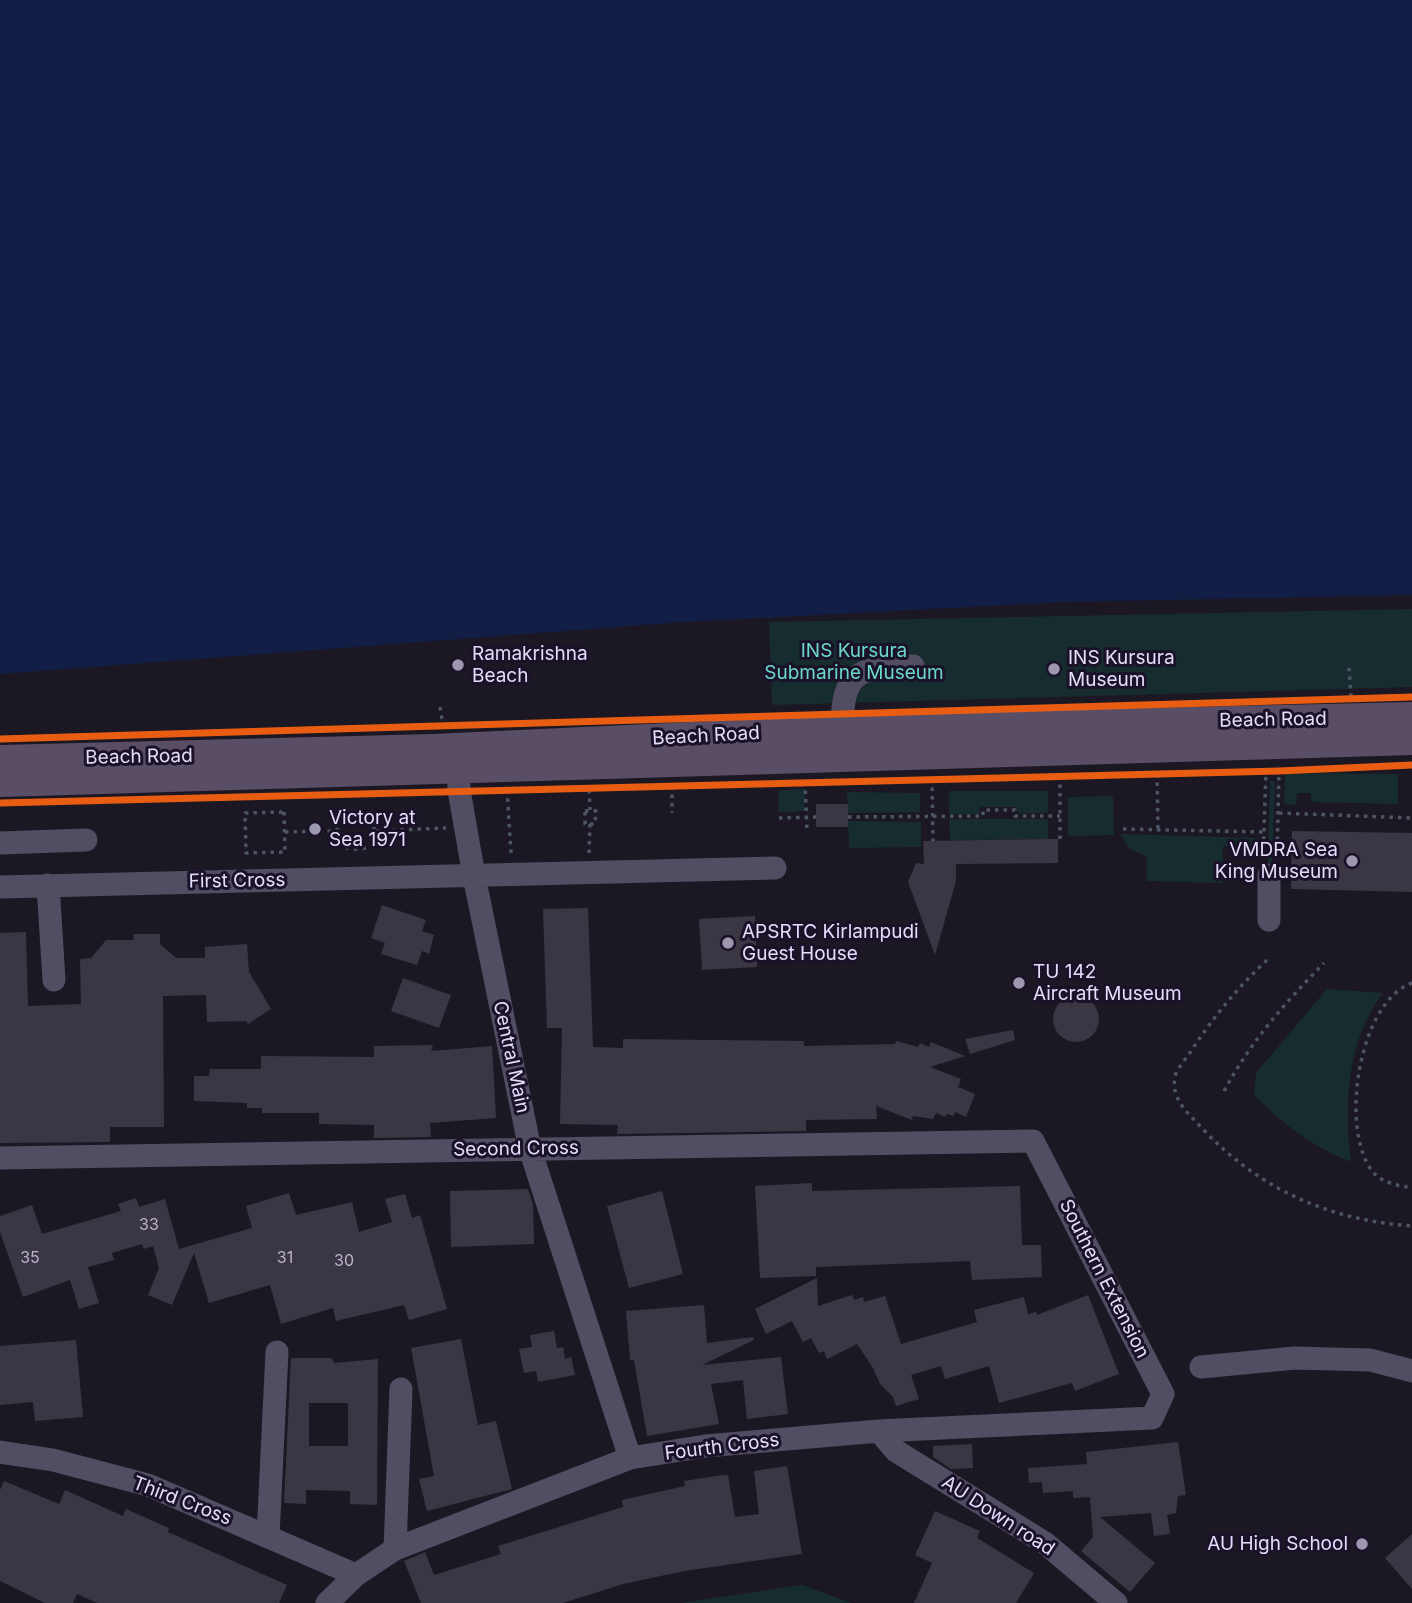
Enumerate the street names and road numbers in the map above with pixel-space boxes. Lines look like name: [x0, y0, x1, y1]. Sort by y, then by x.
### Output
street label: Beach Road: [1219, 708, 1327, 732]
street label: Beach Road: [652, 722, 760, 750]
street label: Beach Road: [85, 745, 193, 769]
street label: First Cross: [188, 869, 286, 893]
street label: Central Main: [488, 999, 534, 1115]
street label: Second Cross: [453, 1137, 579, 1161]
street label: Southern Extension: [1054, 1196, 1154, 1362]
street label: Fourth Cross: [663, 1429, 781, 1465]
street label: AU Down road: [937, 1471, 1059, 1561]
street label: Third Cross: [129, 1472, 235, 1530]

